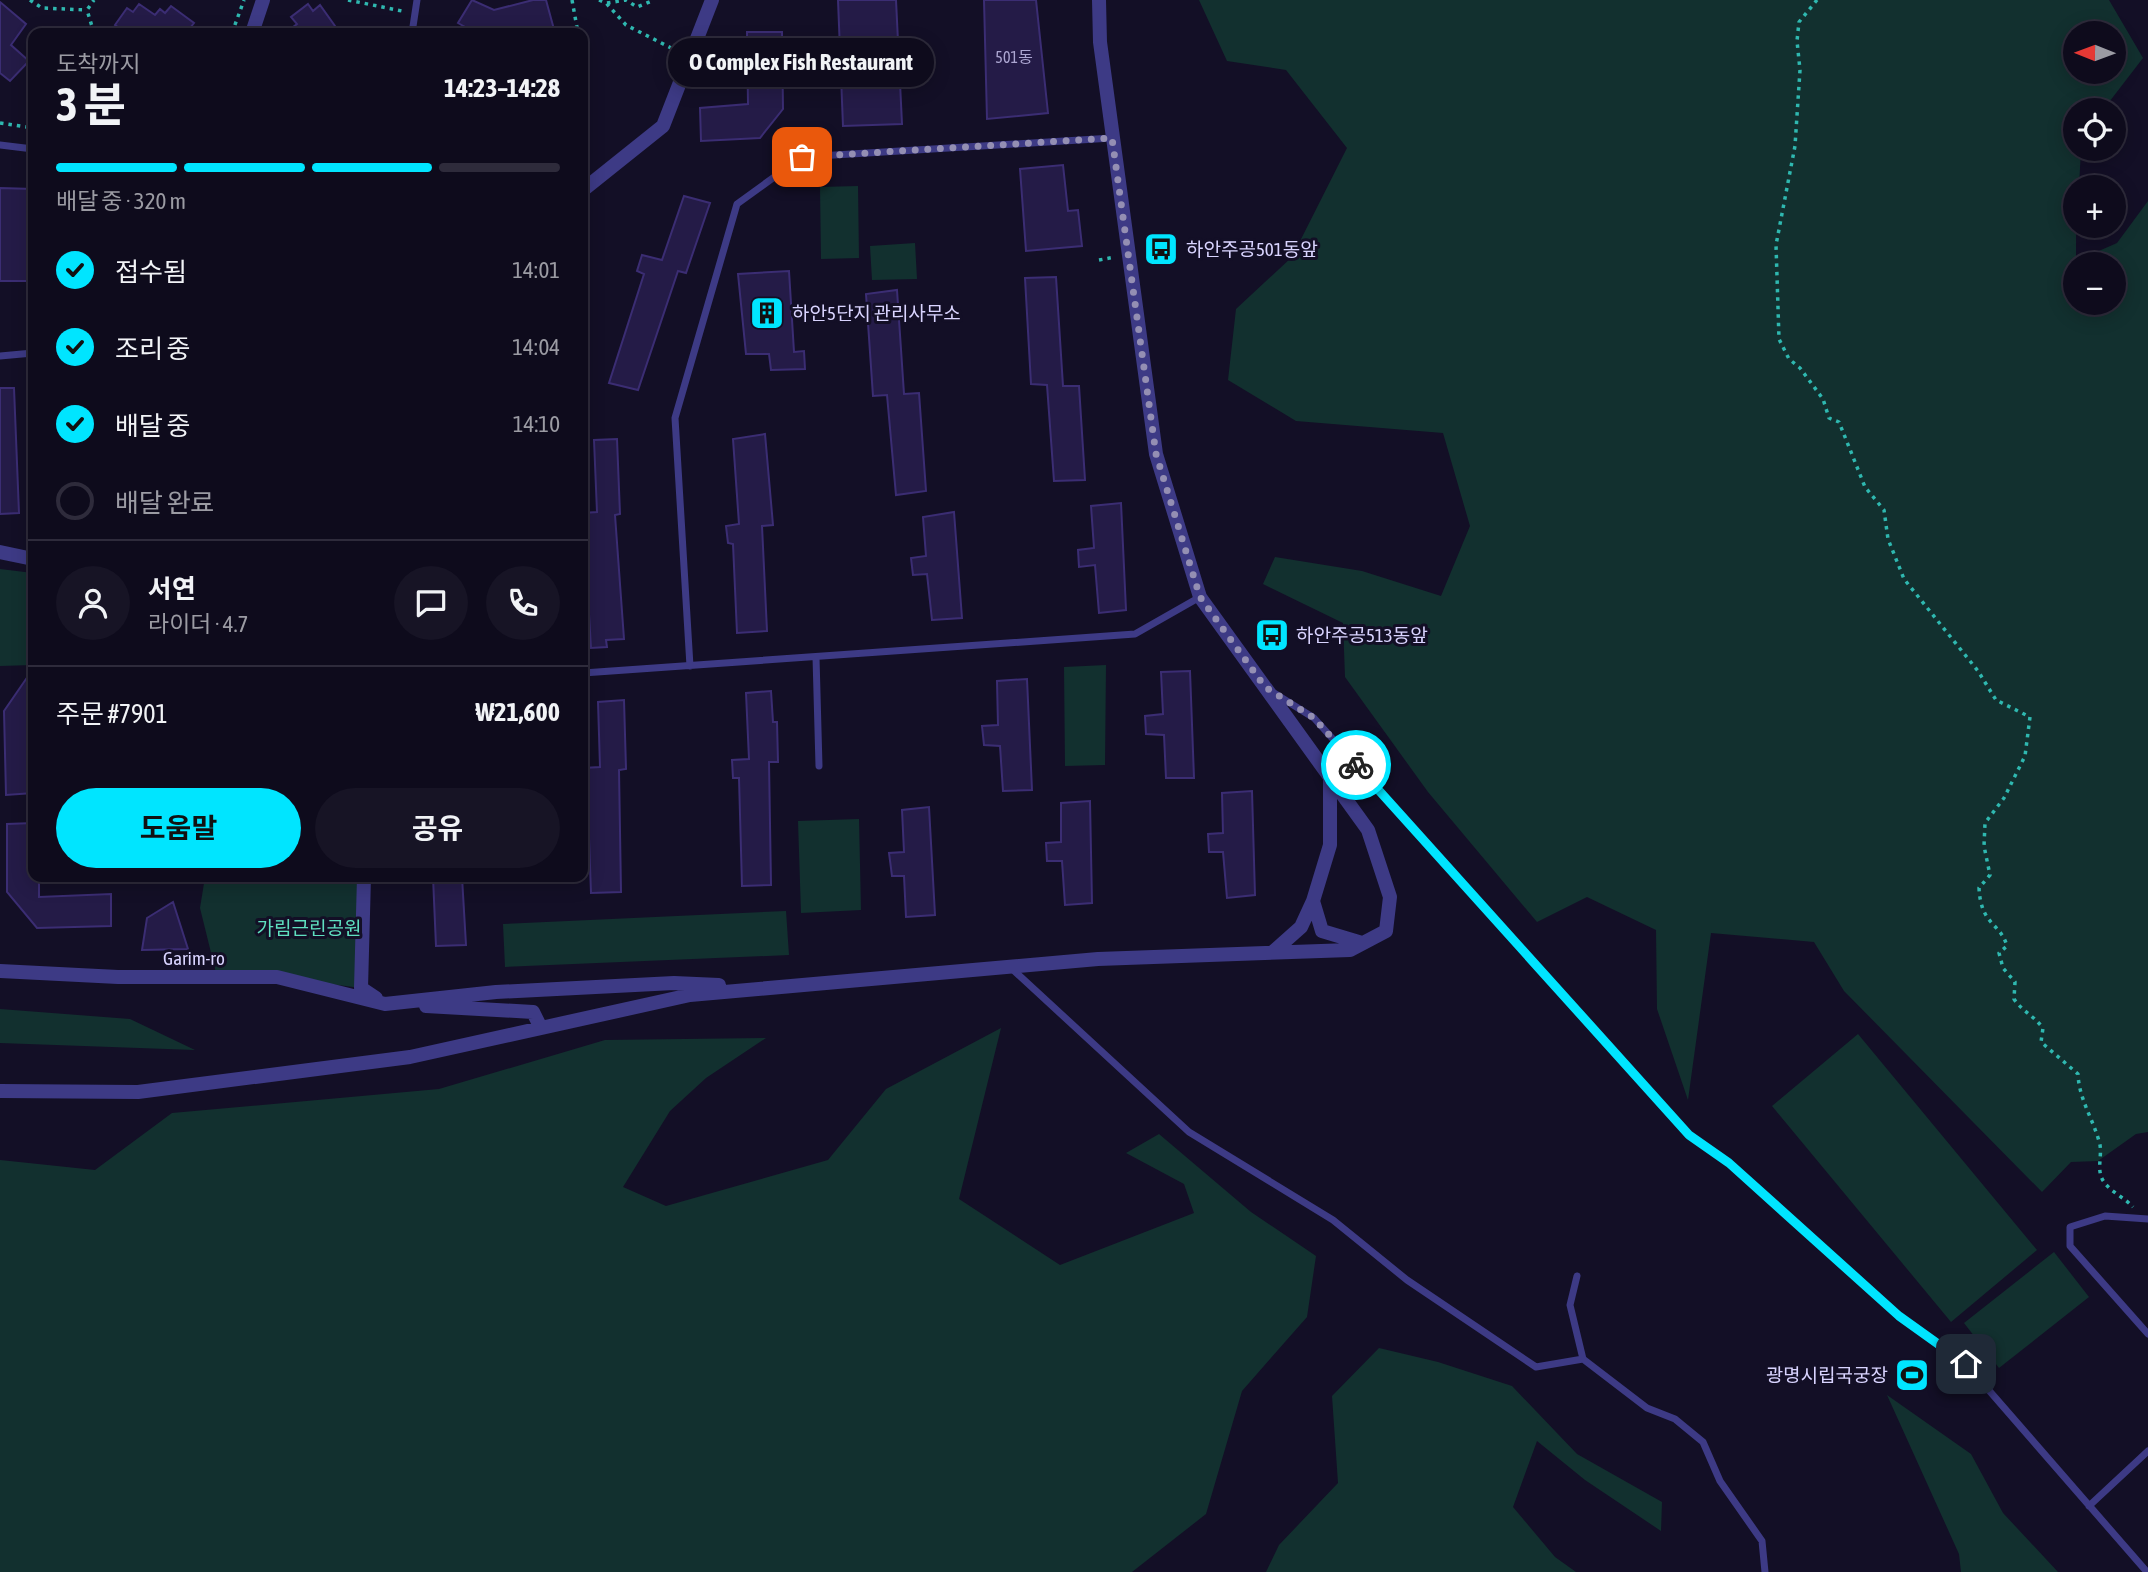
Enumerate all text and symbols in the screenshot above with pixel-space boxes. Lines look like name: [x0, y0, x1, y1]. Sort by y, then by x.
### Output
north arrow: [2063, 21, 2126, 84]
map controls: [2063, 21, 2126, 315]
callout: O Complex Fish Restaurant: [669, 38, 935, 87]
house number: 501동: [995, 48, 1033, 66]
text: O Complex Fish Restaurant: [689, 49, 913, 75]
text: 도착까지: [56, 51, 141, 77]
text: 14:23–14:28: [444, 73, 560, 103]
text: 3 분: [56, 78, 126, 131]
button: locate: [2063, 98, 2126, 161]
pin: [772, 127, 832, 187]
icon: bag: [783, 138, 821, 176]
button: +: [2063, 175, 2126, 238]
text: 배달 중 · 320 m: [56, 188, 186, 214]
bus stop icon: 하안주공501동앞: [1142, 230, 1180, 268]
place label: 하안주공501동앞: [1186, 238, 1318, 260]
icon: check: [56, 251, 94, 289]
button: −: [2063, 252, 2126, 315]
text: 접수됨: [115, 257, 187, 287]
text: 14:01: [512, 257, 560, 283]
building icon: 하안5단지 관리사무소: [748, 294, 786, 332]
place label: 하안5단지 관리사무소: [792, 302, 961, 324]
icon: check: [56, 328, 94, 366]
text: 조리 중: [115, 334, 190, 364]
text: 14:04: [512, 334, 560, 360]
icon: check: [56, 405, 94, 443]
text: 배달 중: [115, 411, 190, 441]
text: 14:10: [513, 411, 560, 437]
text: 배달 완료: [115, 488, 214, 518]
button: person: [56, 566, 130, 640]
button: chat: [394, 566, 468, 640]
button: phone: [486, 566, 560, 640]
text: 서연: [148, 574, 196, 604]
text: 라이더 · 4.7: [148, 611, 248, 637]
bus stop icon: 하안주공513동앞: [1253, 616, 1291, 654]
place label: 하안주공513동앞: [1296, 624, 1428, 646]
text: ₩21,600: [475, 697, 560, 727]
text: 주문 #7901: [56, 699, 168, 729]
courier: [1321, 730, 1391, 800]
icon: bike: [1337, 746, 1375, 784]
button: 도움말: [56, 788, 301, 868]
button: 공유: [315, 788, 560, 868]
park label: 가림근린공원: [257, 917, 361, 939]
street label: Garim-ro: [163, 947, 225, 969]
pin: [1936, 1334, 1996, 1394]
icon: home: [1947, 1345, 1985, 1383]
sports icon: 광명시립국궁장: [1893, 1356, 1931, 1394]
place label: 광명시립국궁장: [1766, 1364, 1888, 1386]

